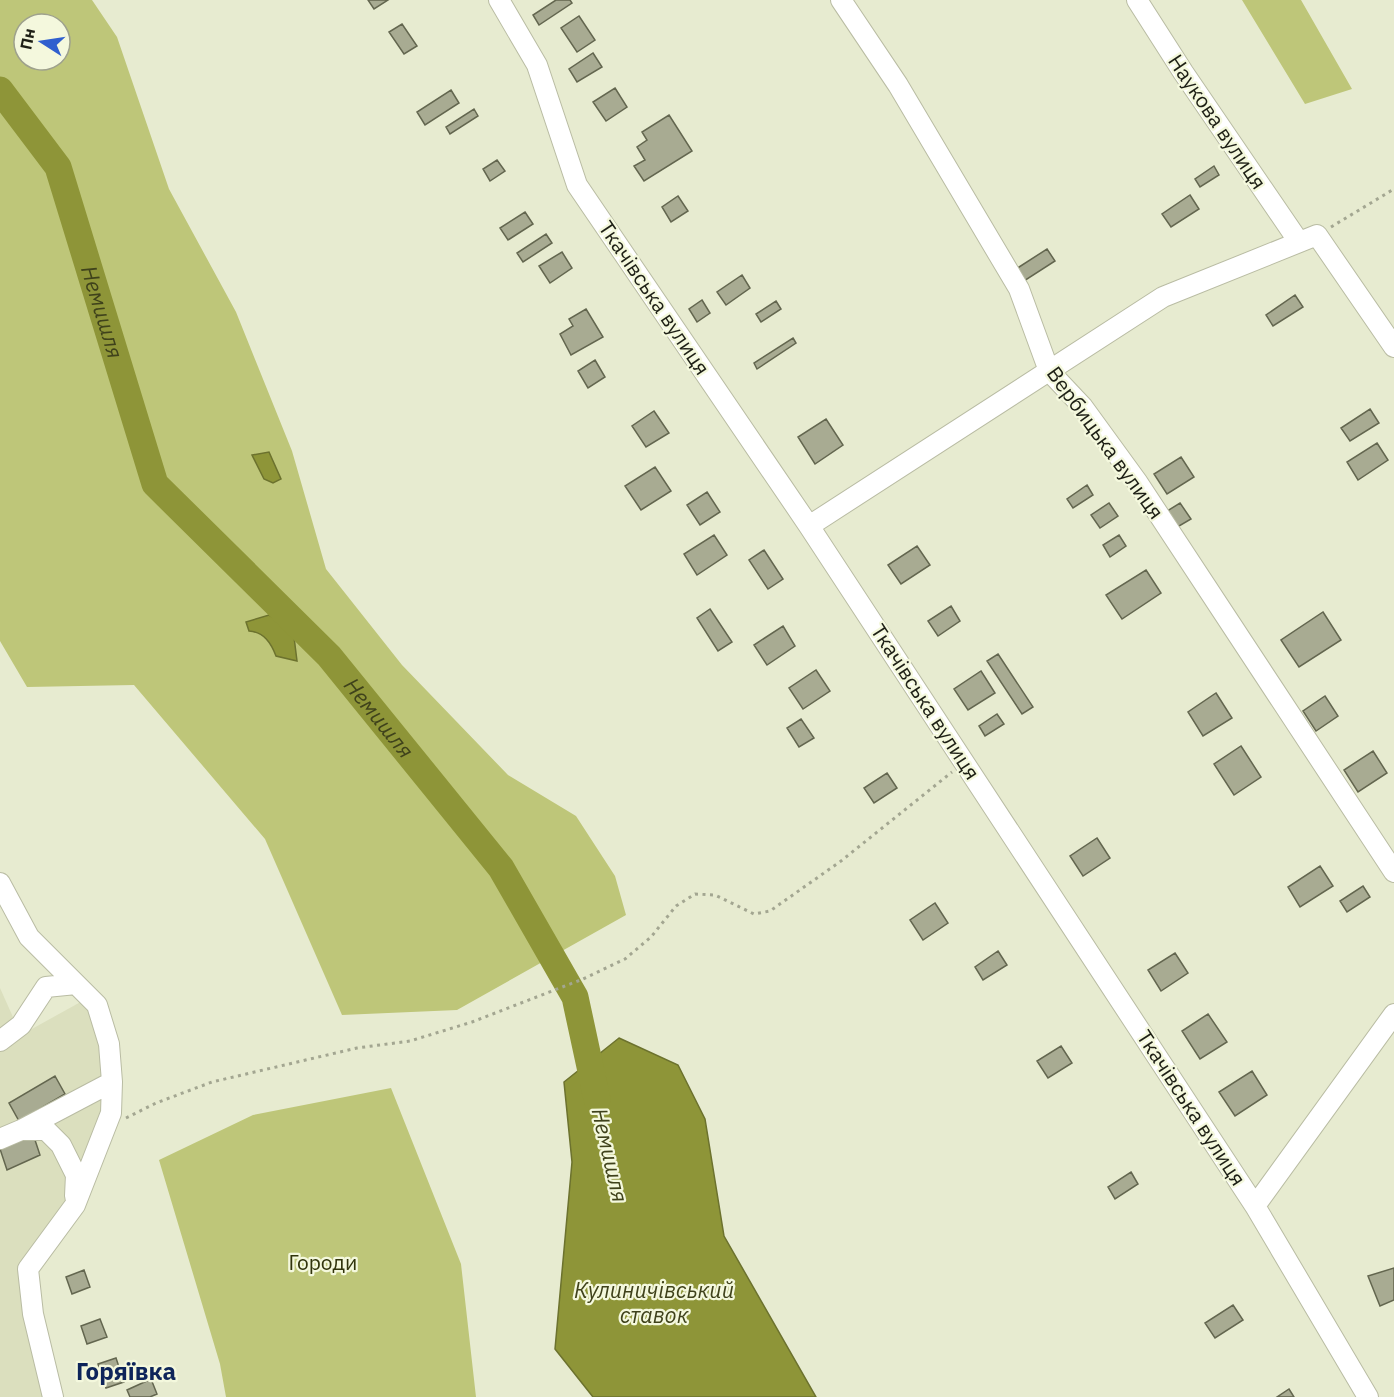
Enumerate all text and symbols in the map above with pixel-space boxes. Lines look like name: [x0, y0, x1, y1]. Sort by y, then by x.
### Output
north arrow: [12, 12, 72, 72]
text: Пн: [15, 26, 39, 51]
street label: Наукова вулиця: [1162, 49, 1273, 194]
street label: Ткачівська вулиця: [593, 215, 717, 380]
water label: Немишля: [75, 262, 131, 362]
street label: Вербицька вулиця: [1041, 360, 1171, 524]
street label: Ткачівська вулиця: [865, 618, 987, 785]
water label: Немишля: [338, 671, 421, 764]
street label: Ткачівська вулиця: [1131, 1024, 1253, 1191]
water label: Немишля: [586, 1105, 635, 1205]
park label: Городи: [289, 1248, 357, 1276]
water label: Кулиничівський ставок: [574, 1275, 734, 1329]
district label: Горяївка: [76, 1355, 176, 1387]

